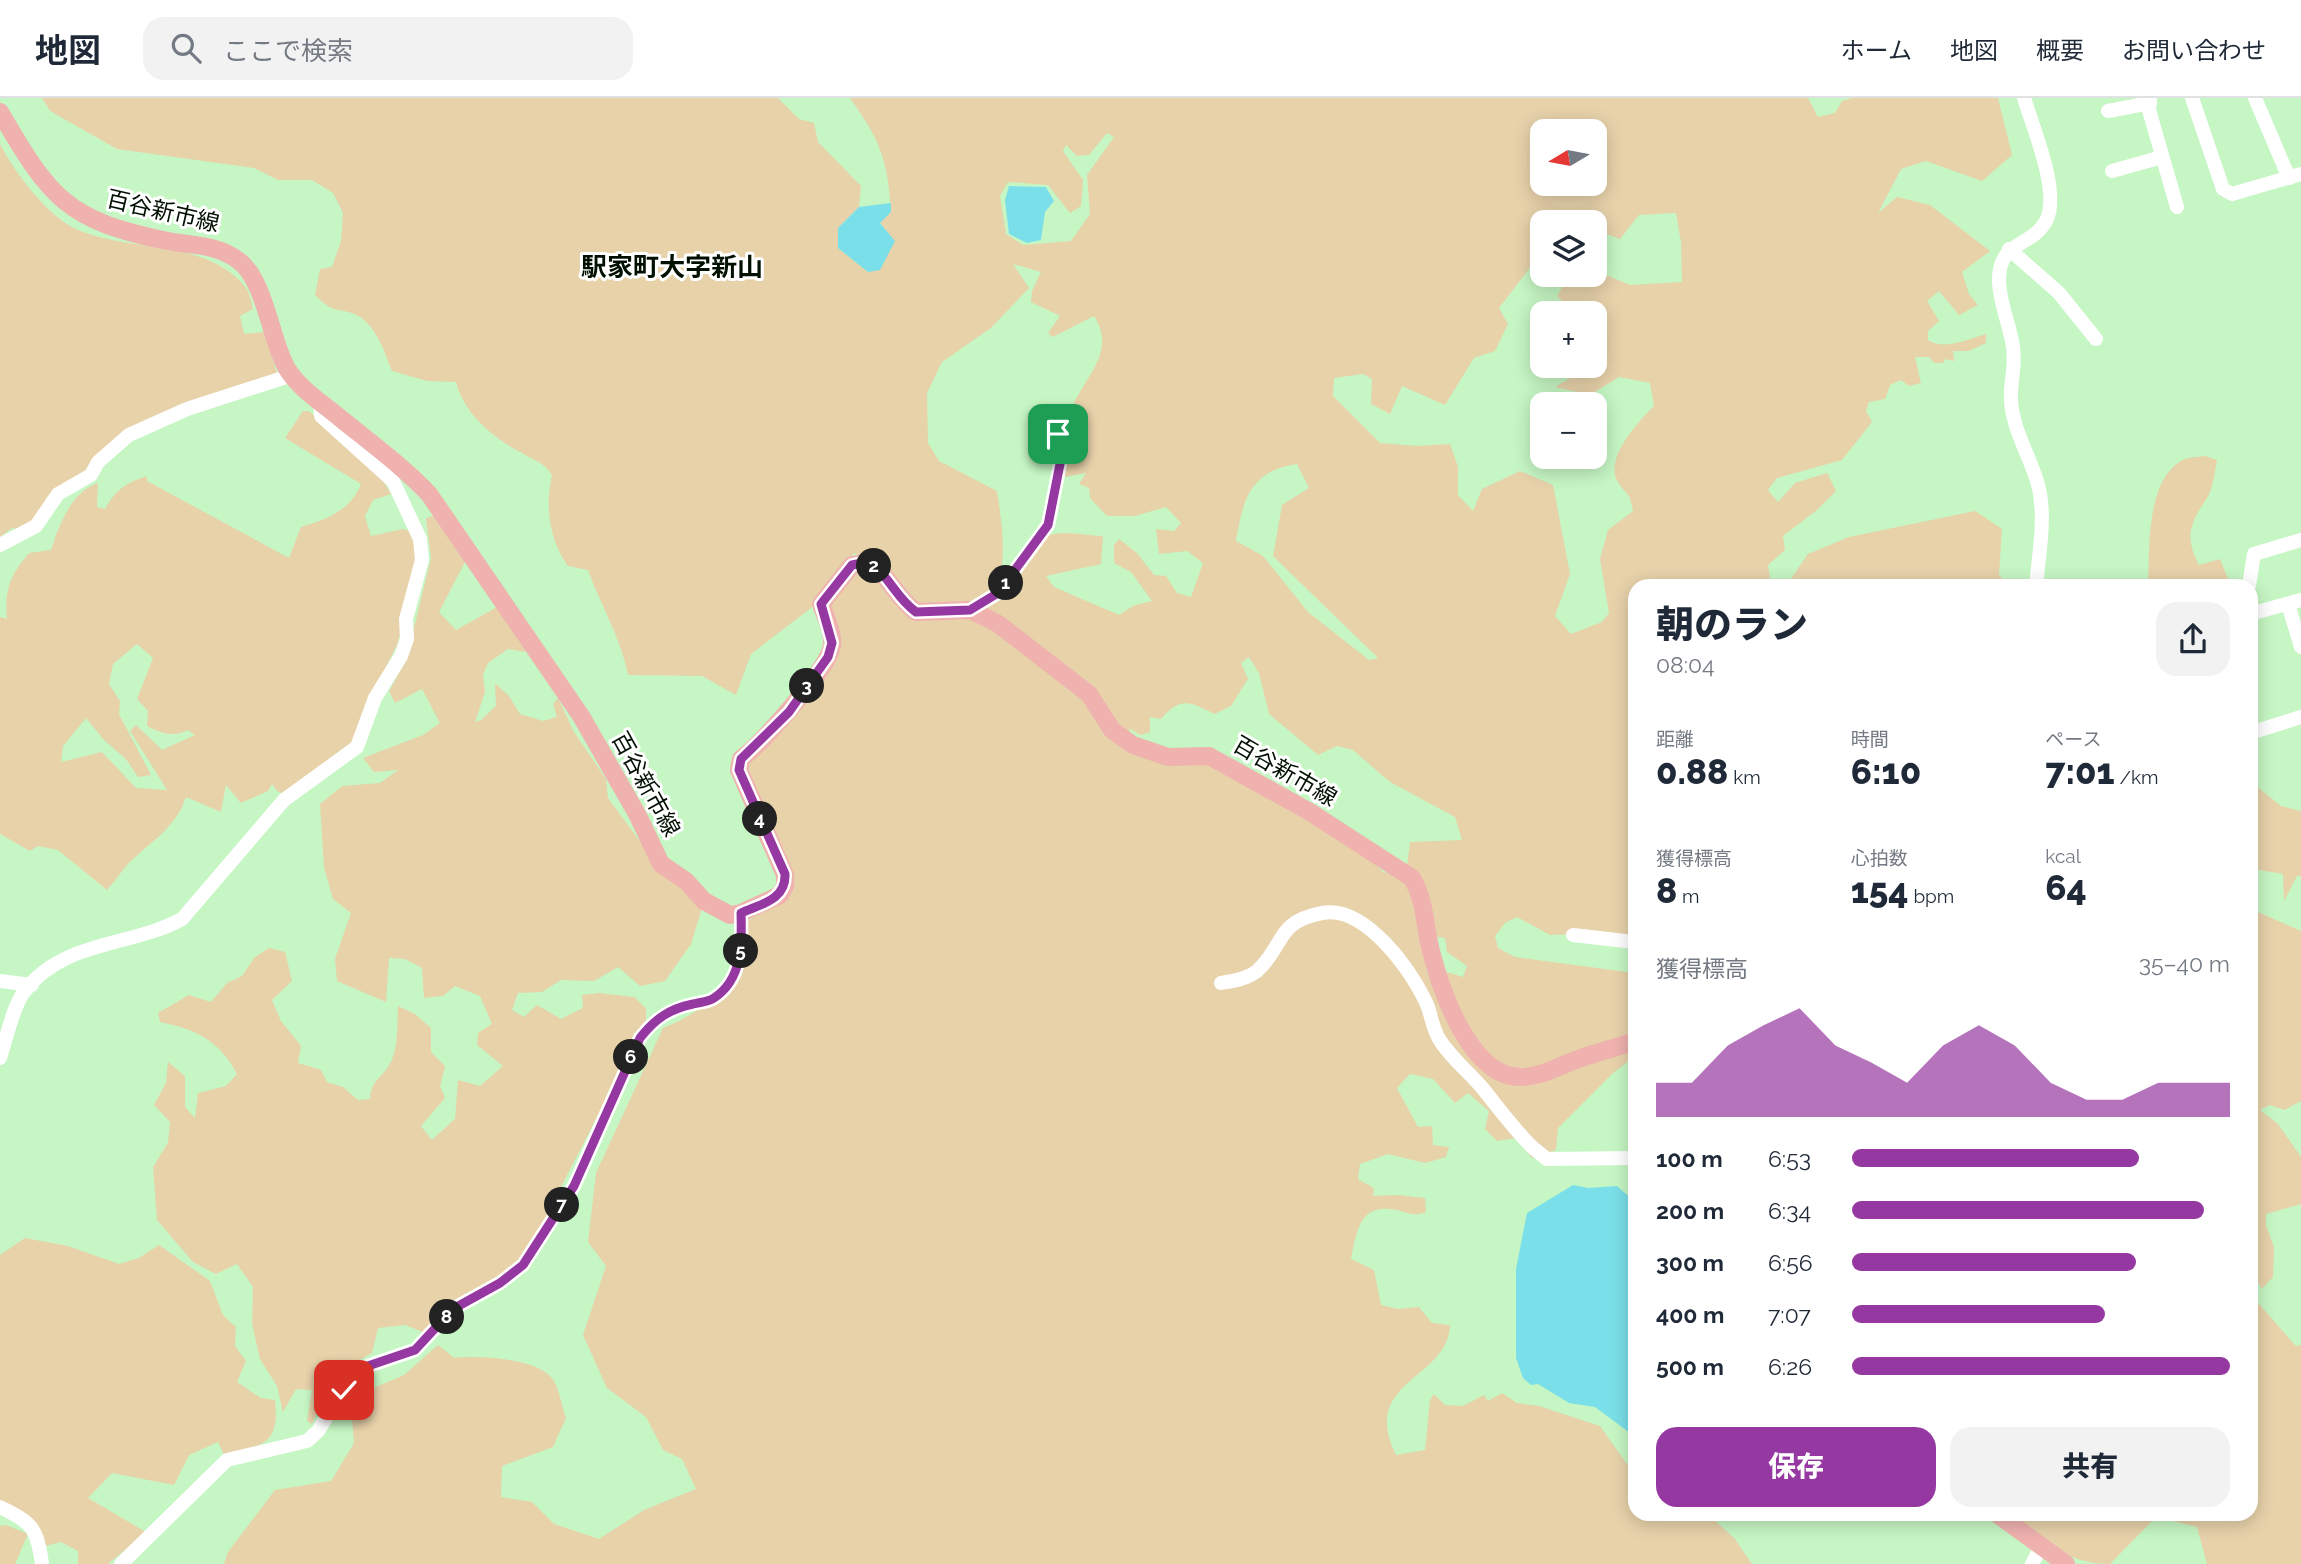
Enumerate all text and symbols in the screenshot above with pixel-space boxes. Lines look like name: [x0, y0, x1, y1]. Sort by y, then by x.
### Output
search box: [143, 17, 633, 80]
icon: search: [167, 29, 205, 67]
text: 地図: [35, 31, 101, 70]
text: ここで検索: [223, 36, 353, 66]
text: ホーム: [1841, 36, 1912, 65]
text: 地図: [1950, 36, 1998, 65]
text: 概要: [2036, 36, 2084, 65]
text: お問い合わせ: [2122, 36, 2266, 65]
north arrow: [1530, 119, 1606, 196]
map controls: [1530, 119, 1607, 469]
street label: 百谷新市線: [104, 184, 222, 237]
button: layers: [1530, 210, 1607, 287]
district label: 駅家町大字新山: [581, 252, 763, 282]
button: +: [1530, 301, 1607, 378]
button: −: [1530, 392, 1607, 469]
pin: [1028, 404, 1088, 464]
icon: arrive: [1039, 415, 1077, 453]
pin: 2: [856, 548, 892, 584]
text: 2: [868, 554, 879, 576]
pin: 1: [988, 566, 1024, 601]
text: 1: [1001, 571, 1010, 593]
text: 朝のラン: [1656, 602, 1808, 647]
button: share: [2156, 602, 2230, 676]
text: 08:04: [1656, 651, 1715, 678]
pin: 3: [790, 668, 824, 704]
text: 3: [801, 674, 812, 696]
street label: 百谷新市線: [607, 727, 686, 841]
text: 距離: [1656, 728, 1694, 750]
text: 時間: [1851, 728, 1889, 750]
text: ペース: [2045, 728, 2101, 750]
street label: 百谷新市線: [1229, 730, 1342, 811]
text: 0.88: [1656, 751, 1728, 792]
text: 6:10: [1851, 751, 1921, 792]
text: 7:01: [2045, 751, 2115, 792]
text: km: [1728, 766, 1761, 788]
text: /km: [2115, 766, 2159, 788]
pin: 4: [742, 802, 778, 836]
text: 4: [754, 807, 765, 829]
text: kcal: [2045, 845, 2081, 867]
text: 獲得標高: [1656, 847, 1732, 869]
text: 心拍数: [1851, 847, 1908, 869]
text: 64: [2045, 867, 2087, 908]
text: 8: [1656, 870, 1677, 911]
text: 154: [1851, 870, 1909, 911]
text: m: [1677, 885, 1700, 907]
text: bpm: [1909, 885, 1954, 907]
pin: 5: [724, 934, 758, 968]
text: 5: [735, 939, 746, 961]
text: 35–40 m: [2139, 950, 2230, 977]
text: 獲得標高: [1656, 955, 1748, 982]
pin: 6: [614, 1040, 648, 1074]
text: 6: [625, 1045, 636, 1067]
text: 100 m: [1656, 1145, 1723, 1172]
text: 6:53: [1768, 1145, 1811, 1172]
pin: 7: [544, 1188, 580, 1222]
text: 7: [556, 1193, 567, 1215]
text: 200 m: [1656, 1197, 1724, 1224]
text: 6:34: [1768, 1197, 1811, 1224]
text: 300 m: [1656, 1249, 1724, 1276]
text: 6:56: [1768, 1249, 1813, 1276]
pin: 8: [430, 1300, 464, 1334]
text: 400 m: [1656, 1301, 1724, 1328]
text: 7:07: [1768, 1301, 1811, 1328]
text: 8: [441, 1305, 452, 1327]
text: 500 m: [1656, 1353, 1724, 1380]
text: 6:26: [1768, 1353, 1812, 1380]
pin: [314, 1360, 374, 1420]
icon: check: [325, 1371, 363, 1409]
button: 保存: [1656, 1427, 1936, 1507]
button: 共有: [1950, 1427, 2230, 1507]

